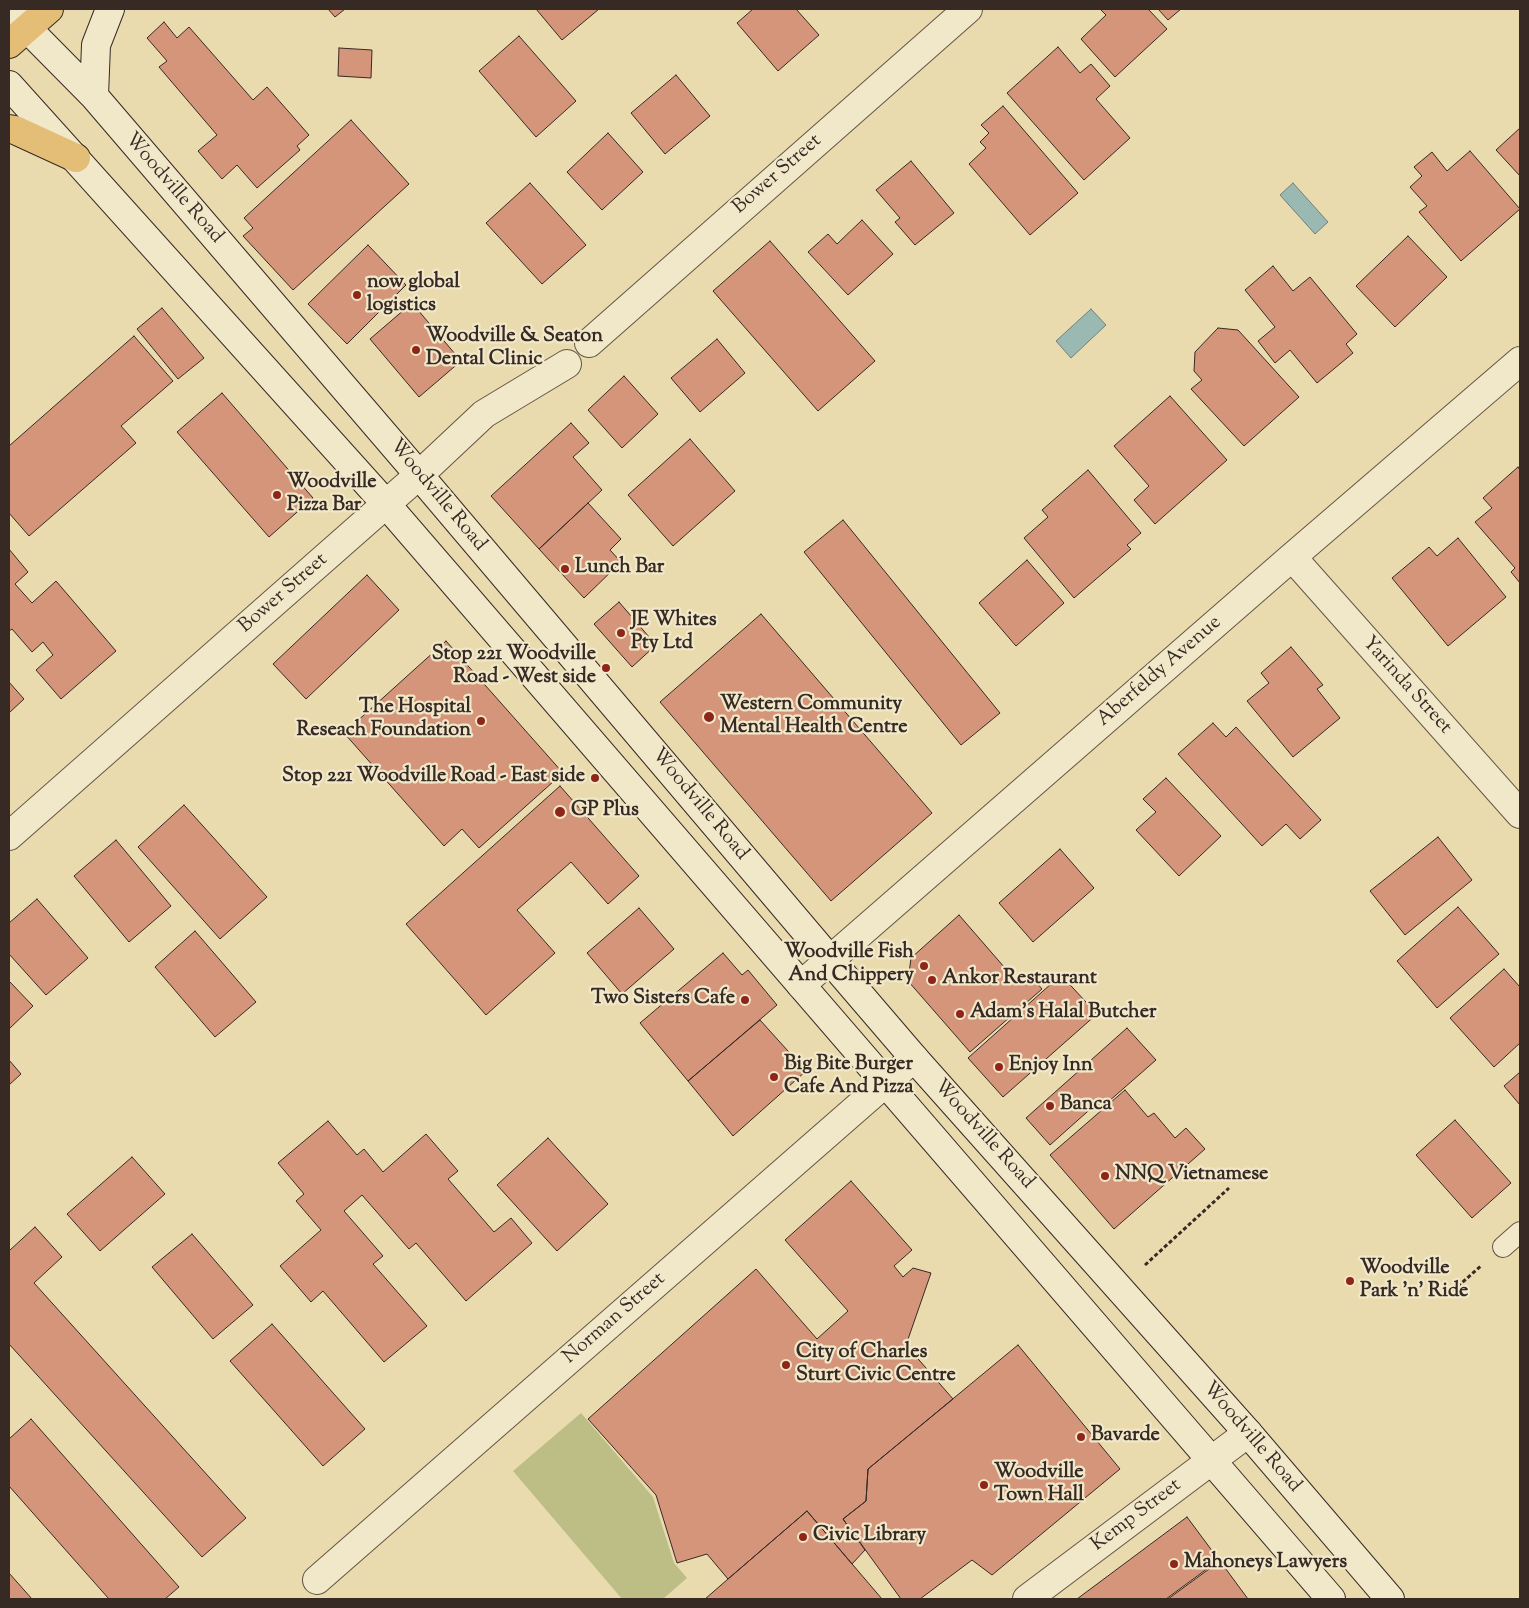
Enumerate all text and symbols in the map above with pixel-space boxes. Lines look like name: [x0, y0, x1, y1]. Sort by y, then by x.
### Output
street label: Woodville Road: [118, 129, 228, 249]
street label: Bower Street: [729, 130, 827, 220]
place label: now global logistics: [367, 272, 460, 319]
marker: now global logistics: [351, 289, 363, 301]
place label: Woodville & Seaton Dental Clinic: [426, 326, 603, 373]
marker: Woodville & Seaton Dental Clinic: [410, 344, 422, 356]
street label: Woodville Road: [383, 435, 491, 557]
place label: Woodville Pizza Bar: [287, 472, 377, 519]
marker: Woodville Pizza Bar: [271, 489, 283, 501]
street label: Bower Street: [235, 549, 333, 639]
place label: Lunch Bar: [575, 557, 664, 581]
marker: Lunch Bar: [559, 563, 571, 575]
place label: JE Whites Pty Ltd: [631, 610, 717, 657]
street label: Aberfeldy Avenue: [1093, 611, 1227, 733]
marker: JE Whites Pty Ltd: [615, 627, 627, 639]
street label: Yarinda Street: [1356, 632, 1456, 740]
place label: Stop 221 Woodville Road - West side: [432, 644, 596, 691]
marker: Stop 221 Woodville Road - West side: [600, 662, 612, 674]
place label: Western Community Mental Health Centre: [720, 694, 908, 741]
place label: The Hospital Reseach Foundation: [296, 697, 471, 744]
marker: Western Community Mental Health Centre: [702, 710, 716, 724]
marker: The Hospital Reseach Foundation: [475, 715, 487, 727]
street label: Woodville Road: [645, 744, 753, 866]
place label: Stop 221 Woodville Road - East side: [282, 766, 585, 790]
marker: Stop 221 Woodville Road - East side: [589, 772, 601, 784]
place label: GP Plus: [571, 800, 639, 824]
marker: GP Plus: [553, 805, 567, 819]
place label: Woodville Fish And Chippery: [784, 942, 914, 989]
marker: Woodville Fish And Chippery: [918, 960, 930, 972]
place label: Ankor Restaurant: [942, 968, 1097, 992]
marker: Ankor Restaurant: [926, 974, 938, 986]
place label: Two Sisters Cafe: [591, 988, 735, 1012]
marker: Two Sisters Cafe: [739, 994, 751, 1006]
place label: Adam's Halal Butcher: [970, 1002, 1156, 1026]
marker: Adam's Halal Butcher: [954, 1008, 966, 1020]
place label: Big Bite Burger Cafe And Pizza: [784, 1054, 914, 1101]
place label: Enjoy Inn: [1009, 1055, 1093, 1079]
marker: Enjoy Inn: [993, 1061, 1005, 1073]
marker: Big Bite Burger Cafe And Pizza: [768, 1071, 780, 1083]
street label: Woodville Road: [928, 1075, 1038, 1195]
place label: Banca: [1060, 1094, 1112, 1118]
marker: Banca: [1044, 1100, 1056, 1112]
place label: NNQ Vietnamese: [1115, 1164, 1268, 1188]
marker: NNQ Vietnamese: [1099, 1170, 1111, 1182]
place label: Woodville Park 'n' Ride: [1360, 1258, 1468, 1305]
street label: Norman Street: [559, 1268, 671, 1370]
marker: Woodville Park 'n' Ride: [1344, 1275, 1356, 1287]
place label: City of Charles Sturt Civic Centre: [796, 1342, 956, 1389]
marker: City of Charles Sturt Civic Centre: [780, 1359, 792, 1371]
street label: Woodville Road: [1196, 1378, 1306, 1498]
place label: Bavarde: [1091, 1425, 1160, 1449]
marker: Bavarde: [1075, 1431, 1087, 1443]
place label: Woodville Town Hall: [994, 1462, 1084, 1509]
street label: Kemp Street: [1087, 1474, 1187, 1558]
marker: Woodville Town Hall: [978, 1479, 990, 1491]
place label: Civic Library: [813, 1525, 926, 1549]
marker: Civic Library: [797, 1531, 809, 1543]
place label: Mahoneys Lawyers: [1184, 1552, 1347, 1576]
marker: Mahoneys Lawyers: [1168, 1558, 1180, 1570]

